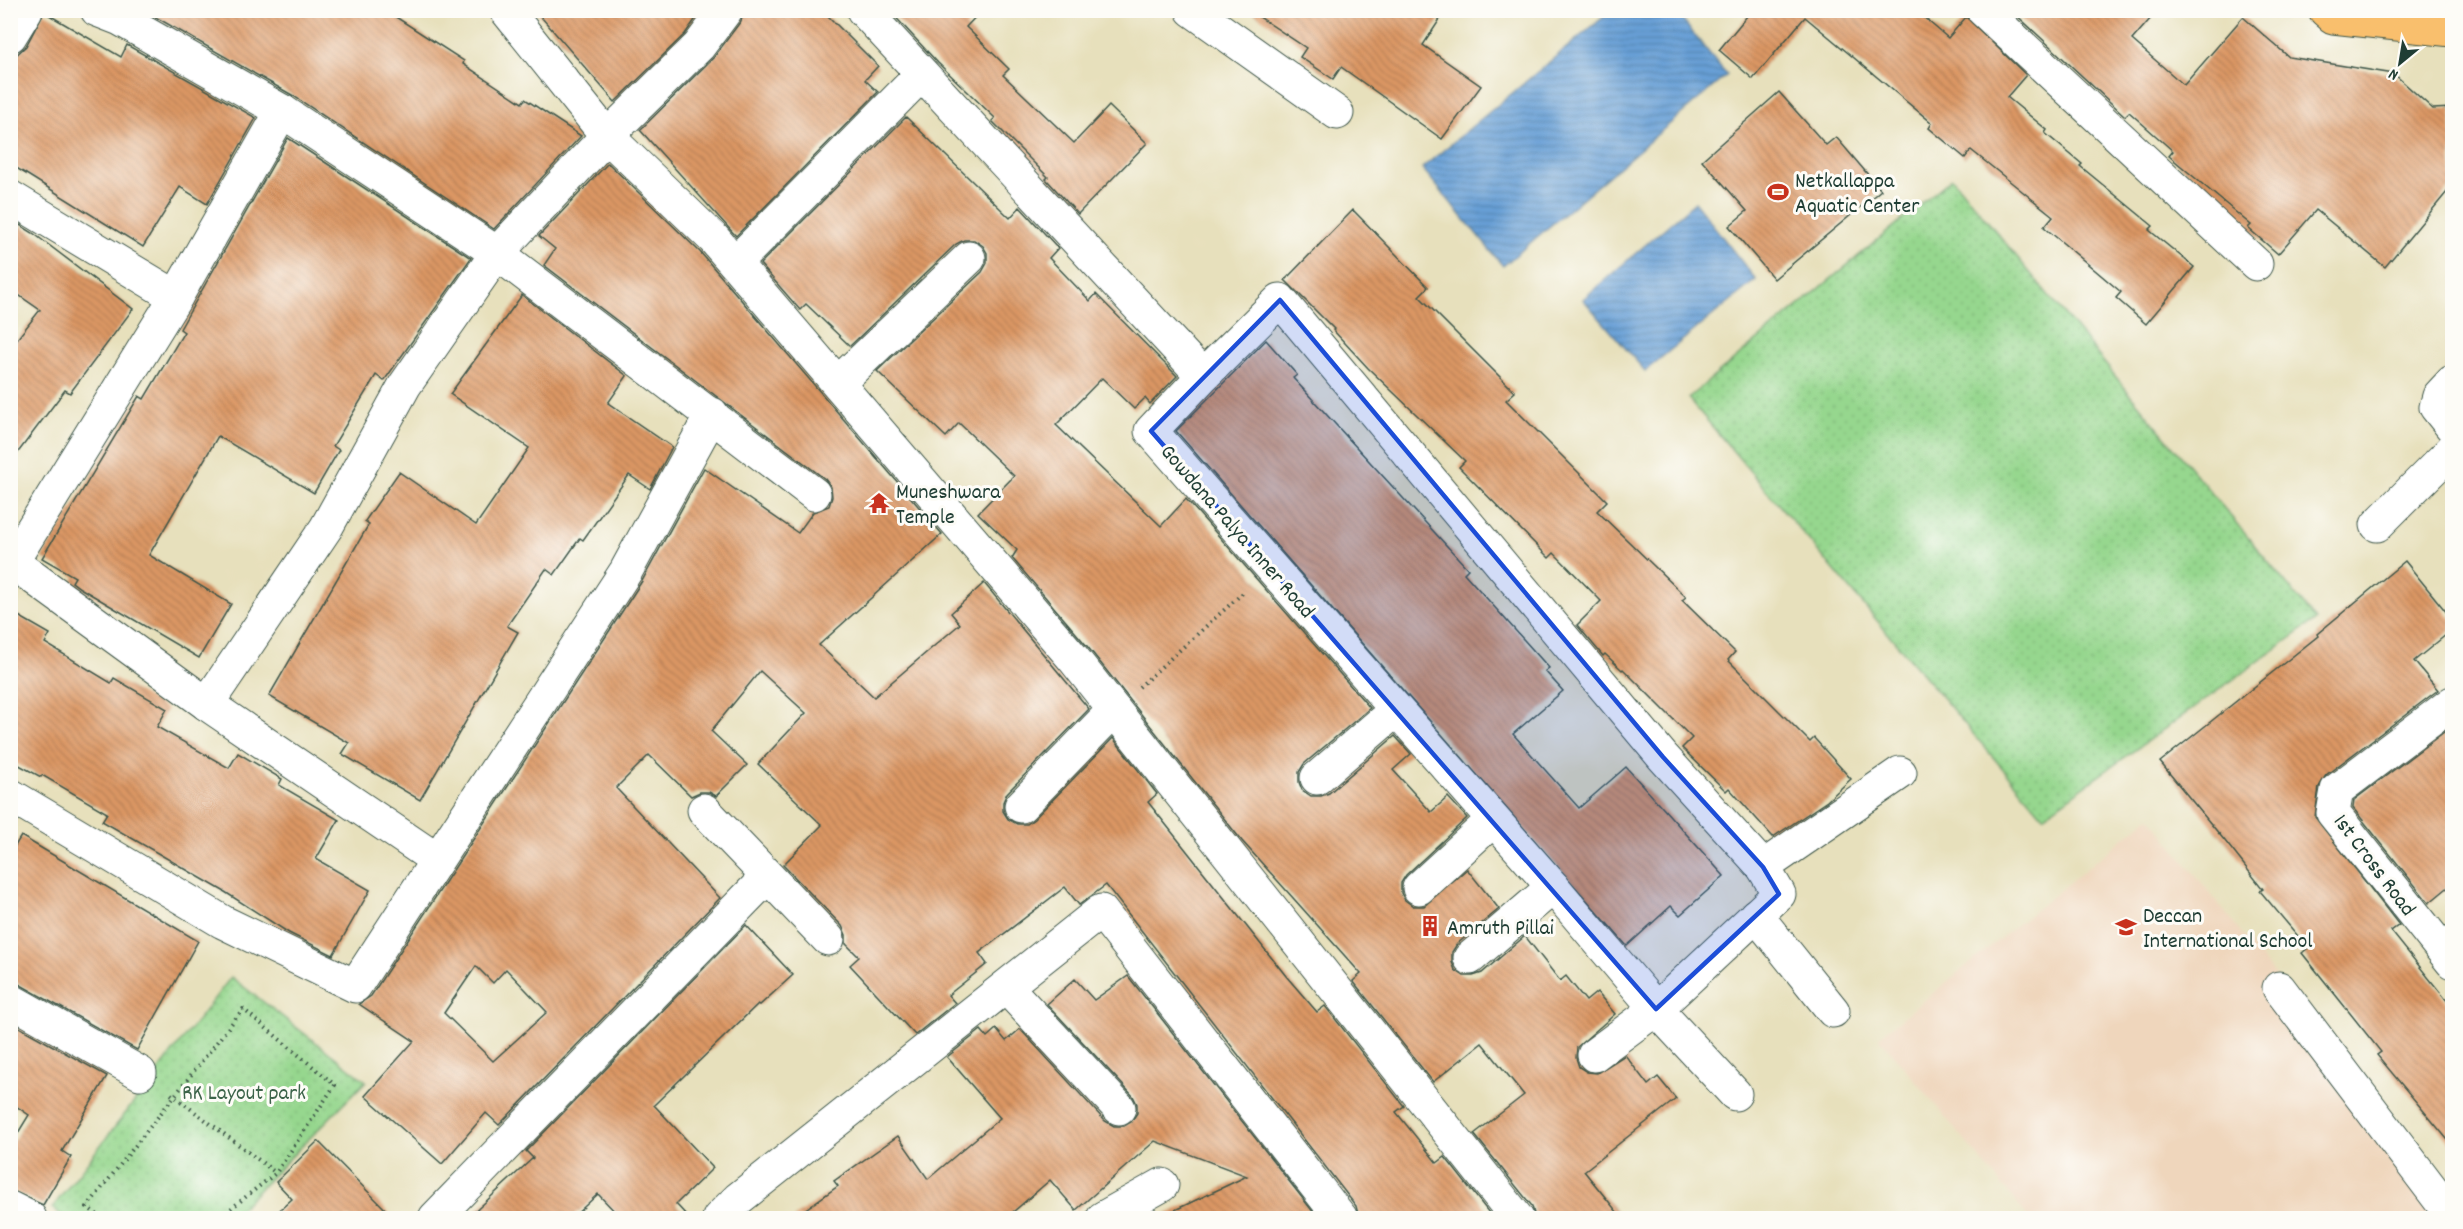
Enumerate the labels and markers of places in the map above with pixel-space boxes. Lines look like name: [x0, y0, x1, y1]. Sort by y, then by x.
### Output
place label: Netkallappa Aquatic Center: [1795, 167, 1920, 223]
sports icon: Netkallappa Aquatic Center: [1766, 180, 1790, 204]
place label: Muneshwara Temple: [896, 478, 1001, 534]
temple icon: Muneshwara Temple: [867, 491, 891, 515]
place label: Deccan International School: [2143, 902, 2313, 958]
building icon: Amruth Pillai: [1418, 914, 1442, 938]
place label: Amruth Pillai: [1447, 914, 1554, 945]
school or university icon: Deccan International School: [2114, 915, 2138, 939]

